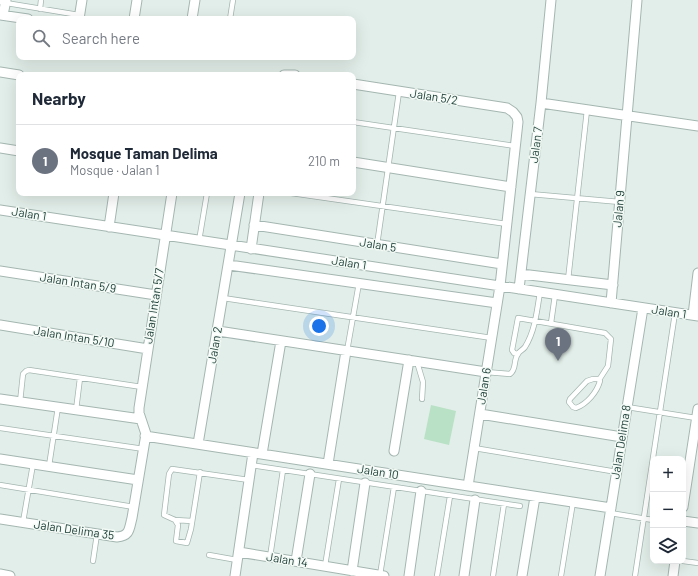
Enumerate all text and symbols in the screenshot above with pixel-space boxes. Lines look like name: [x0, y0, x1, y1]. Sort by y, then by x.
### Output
search box: [16, 16, 356, 60]
icon: search: [30, 27, 52, 49]
text: Search here: [62, 29, 140, 47]
street label: Jalan 5/2: [409, 85, 459, 107]
text: Nearby: [32, 88, 86, 108]
street label: Jalan 7: [526, 126, 544, 164]
text: Mosque Taman Delima: [70, 144, 218, 162]
text: 1: [43, 153, 47, 169]
text: 210 m: [308, 153, 340, 169]
text: Mosque · Jalan 1: [70, 162, 160, 178]
street label: Jalan 9: [609, 190, 627, 228]
street label: Jalan 1: [11, 203, 48, 223]
street label: Jalan 5: [359, 234, 398, 254]
street label: Jalan 1: [331, 252, 368, 272]
street label: Jalan Intan 5/7: [140, 267, 166, 345]
street label: Jalan Intan 5/9: [39, 269, 117, 295]
street label: Jalan 1: [651, 301, 688, 321]
your location: [309, 316, 329, 336]
street label: Jalan Intan 5/10: [33, 323, 116, 349]
street label: Jalan 2: [204, 325, 224, 364]
pin: 1: [545, 328, 571, 361]
street label: Jalan 6: [473, 366, 493, 405]
street label: Jalan Delima 8: [607, 404, 633, 480]
map controls: [650, 456, 686, 564]
button: +: [650, 456, 686, 492]
street label: Jalan 10: [356, 461, 400, 481]
button: −: [650, 492, 686, 528]
street label: Jalan Delima 35: [33, 516, 115, 542]
button: layers: [650, 528, 686, 564]
street label: Jalan 14: [265, 549, 309, 569]

